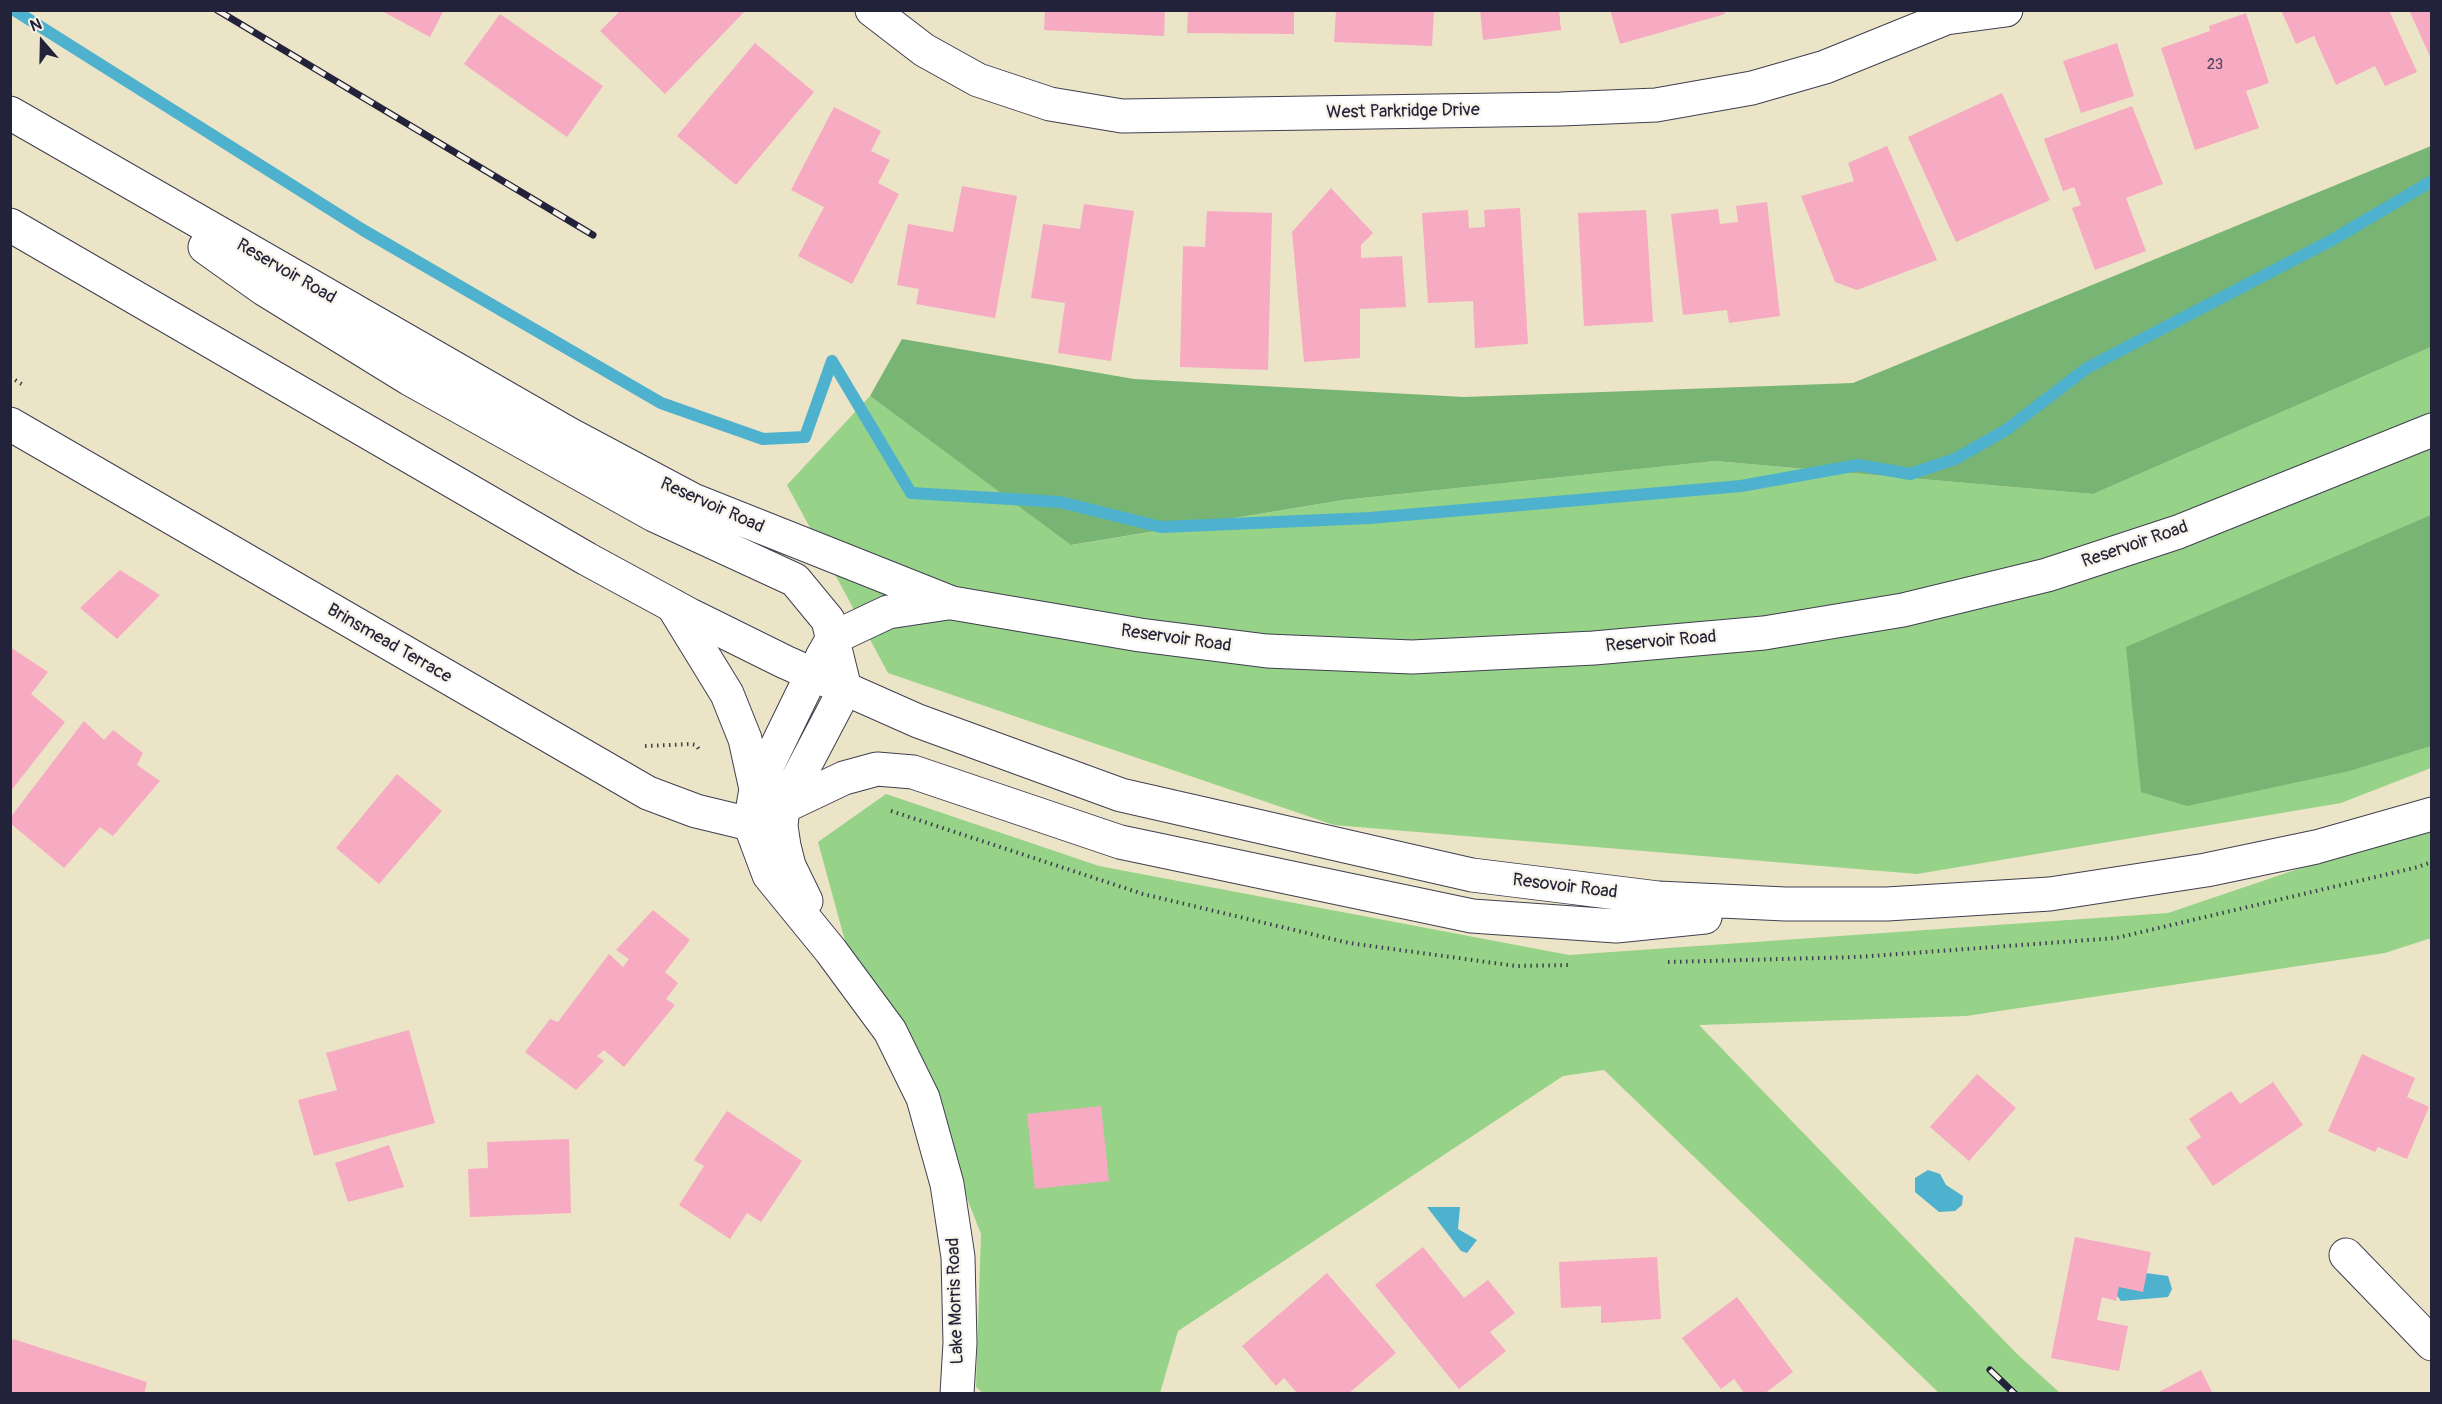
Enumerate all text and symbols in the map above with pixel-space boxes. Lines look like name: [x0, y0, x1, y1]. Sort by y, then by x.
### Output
north arrow: [12, 12, 72, 72]
text: N: [27, 14, 44, 36]
house number: 23: [2207, 56, 2223, 74]
street label: West Parkridge Drive: [1326, 100, 1480, 124]
street label: Reservoir Road: [232, 235, 340, 309]
street label: Reservoir Road: [657, 474, 767, 538]
street label: Reservoir Road: [2079, 517, 2191, 573]
street label: Brinsmead Terrace: [323, 600, 455, 688]
street label: Reservoir Road: [1119, 621, 1233, 657]
street label: Reservoir Road: [1605, 626, 1717, 658]
street label: Resovoir Road: [1511, 870, 1619, 904]
street label: Lake Morris Road: [943, 1237, 969, 1365]

